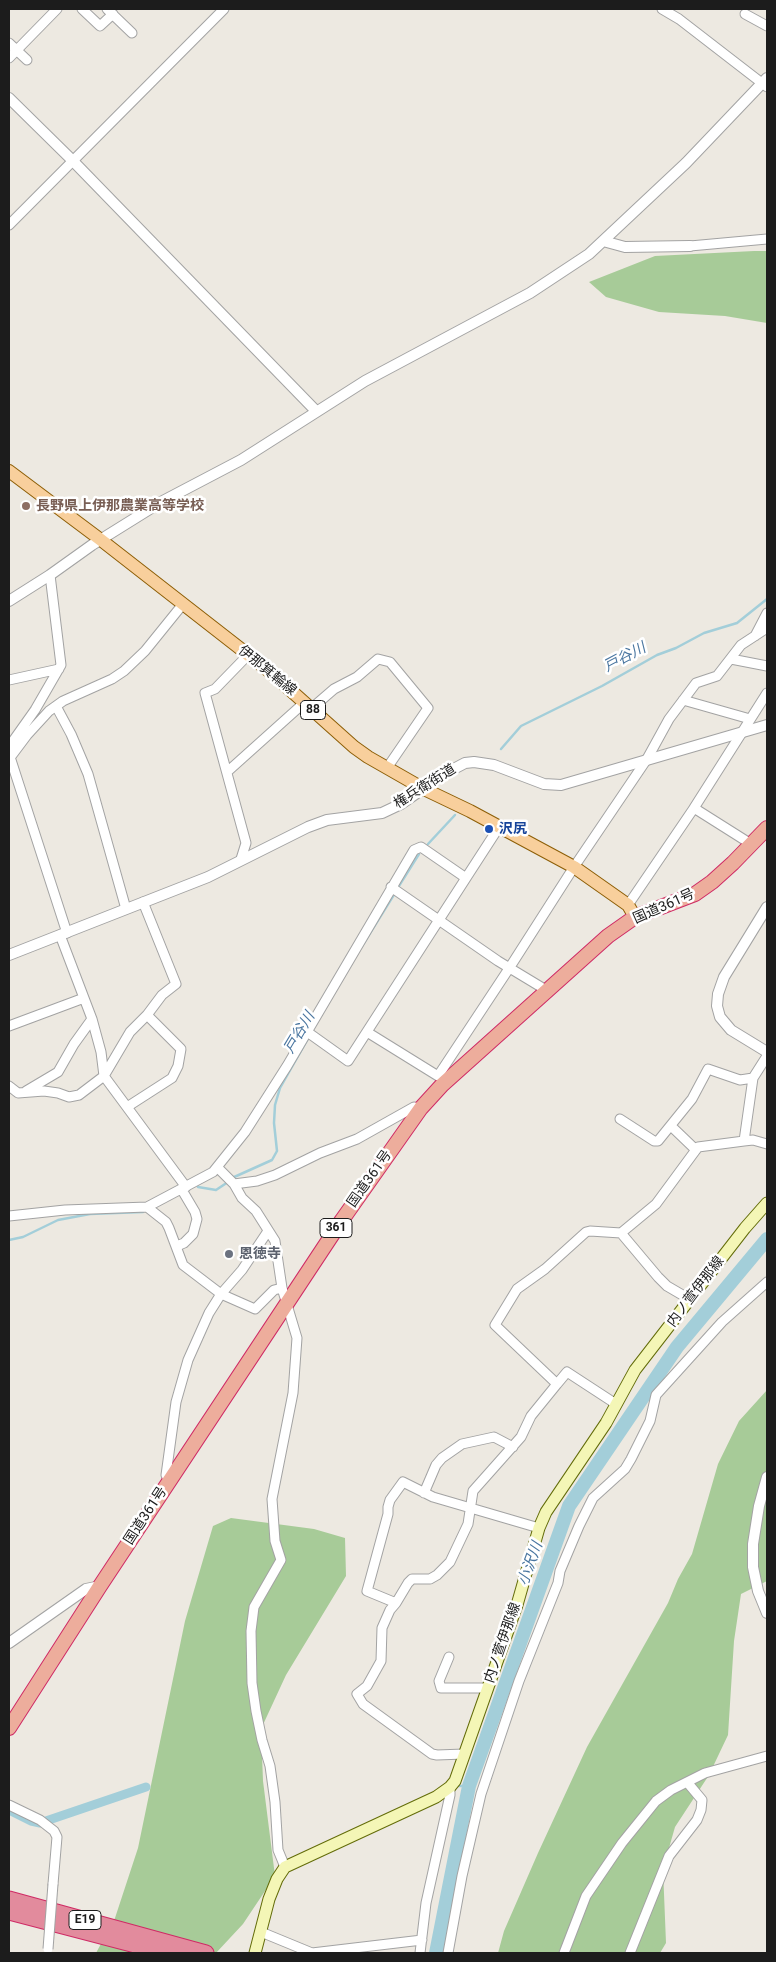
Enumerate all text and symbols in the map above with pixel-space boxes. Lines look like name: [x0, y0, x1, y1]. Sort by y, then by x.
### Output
place label: 長野県上伊那農業高等学校: [36, 498, 204, 514]
marker: 長野県上伊那農業高等学校: [20, 500, 32, 512]
water label: 戸谷川: [601, 639, 649, 677]
street label: 伊那箕輪線: [235, 642, 299, 700]
road number: 88: [300, 700, 326, 720]
street label: 権兵衛街道: [391, 761, 459, 813]
place label: 沢尻: [499, 821, 527, 837]
marker: 沢尻: [483, 823, 495, 835]
street label: 国道361号: [631, 886, 697, 928]
water label: 戸谷川: [281, 1009, 319, 1057]
street label: 国道361号: [344, 1147, 396, 1211]
road number: 361: [320, 1218, 352, 1238]
place label: 恩徳寺: [239, 1246, 281, 1262]
marker: 恩徳寺: [223, 1248, 235, 1260]
street label: 内ノ萱伊那線: [664, 1253, 728, 1331]
street label: 国道361号: [121, 1484, 171, 1548]
water label: 小沢川: [515, 1540, 547, 1588]
street label: 内ノ萱伊那線: [481, 1601, 525, 1685]
road number: E19: [69, 1910, 101, 1930]

